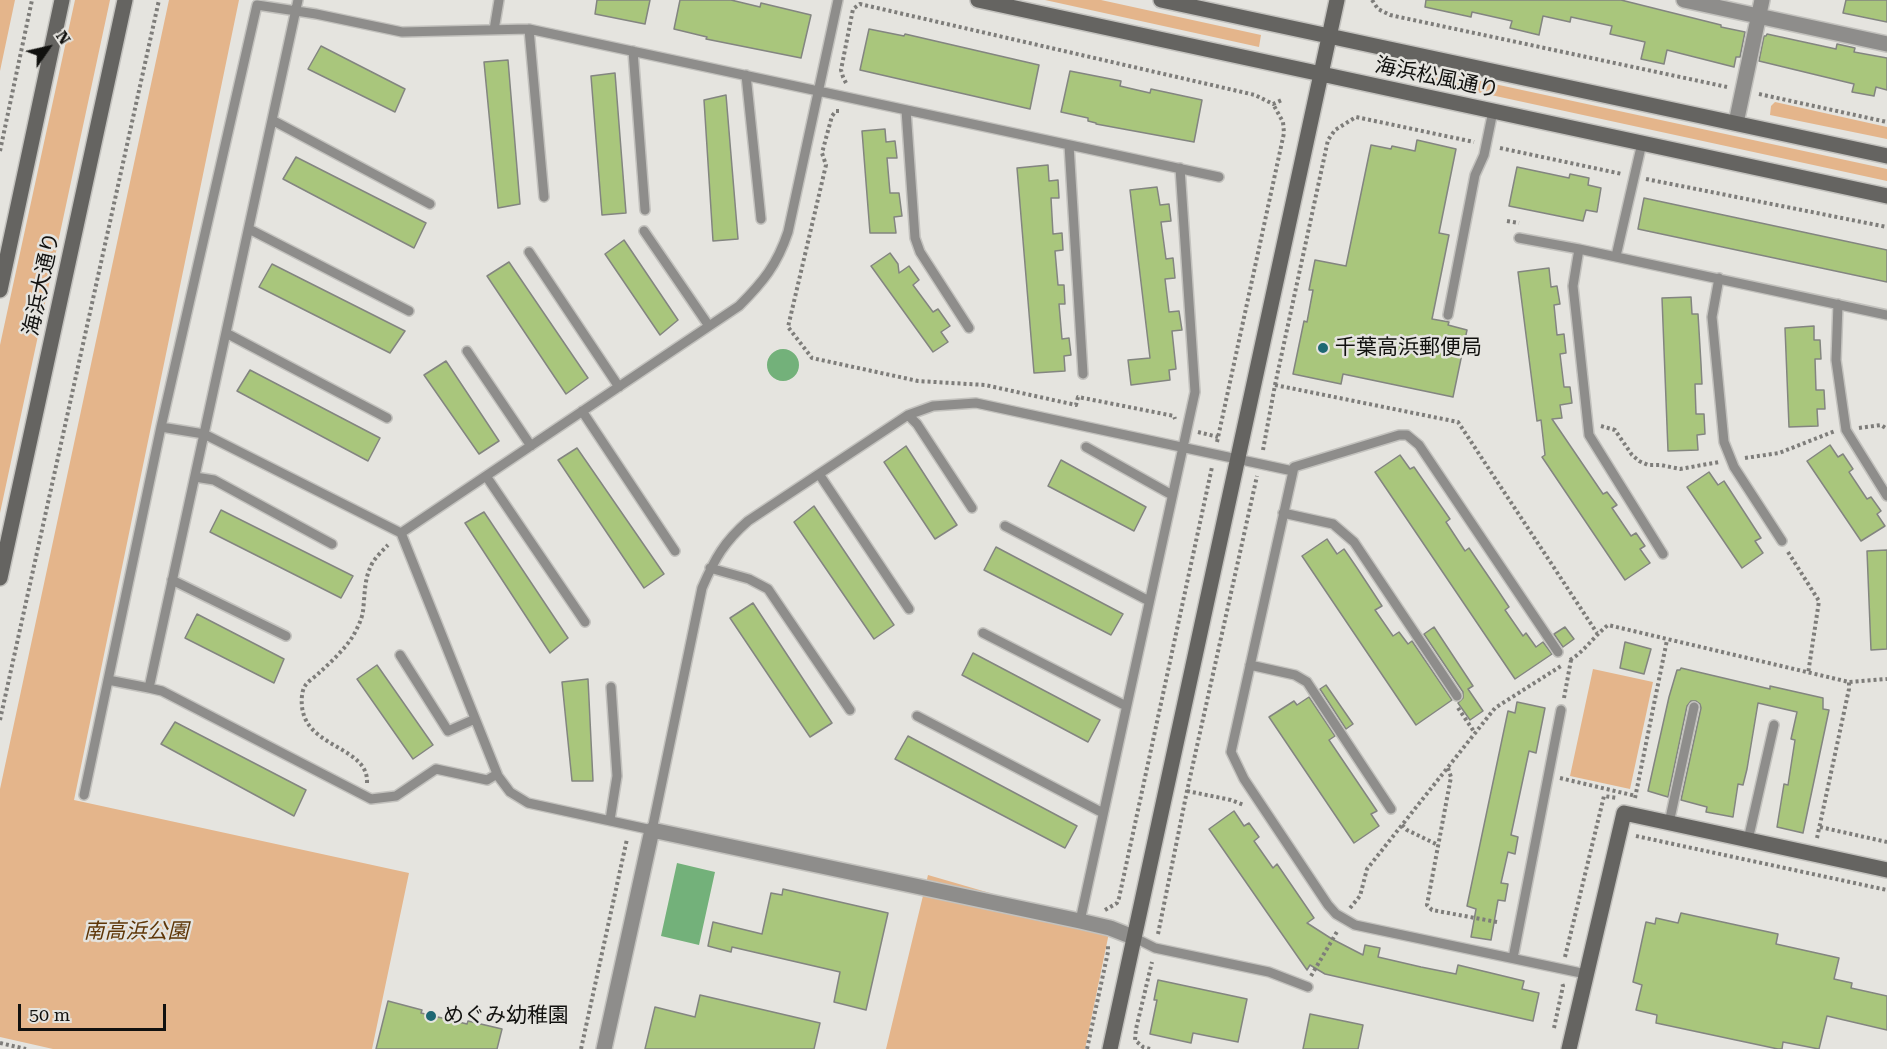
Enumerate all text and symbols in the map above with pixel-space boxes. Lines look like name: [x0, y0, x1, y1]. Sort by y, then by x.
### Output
north arrow: [18, 18, 78, 78]
text: N: [52, 27, 75, 48]
street label: 海浜松風通り: [1373, 53, 1501, 103]
street label: 海浜大通り: [19, 230, 65, 338]
place label: 千葉高浜郵便局: [1335, 335, 1482, 361]
marker: 千葉高浜郵便局: [1316, 341, 1330, 355]
park label: 南高浜公園: [84, 919, 188, 945]
scale bar: [21, 992, 170, 1030]
place label: めぐみ幼稚園: [443, 1003, 569, 1029]
text: 50 m: [29, 1004, 70, 1025]
marker: めぐみ幼稚園: [424, 1009, 438, 1023]

